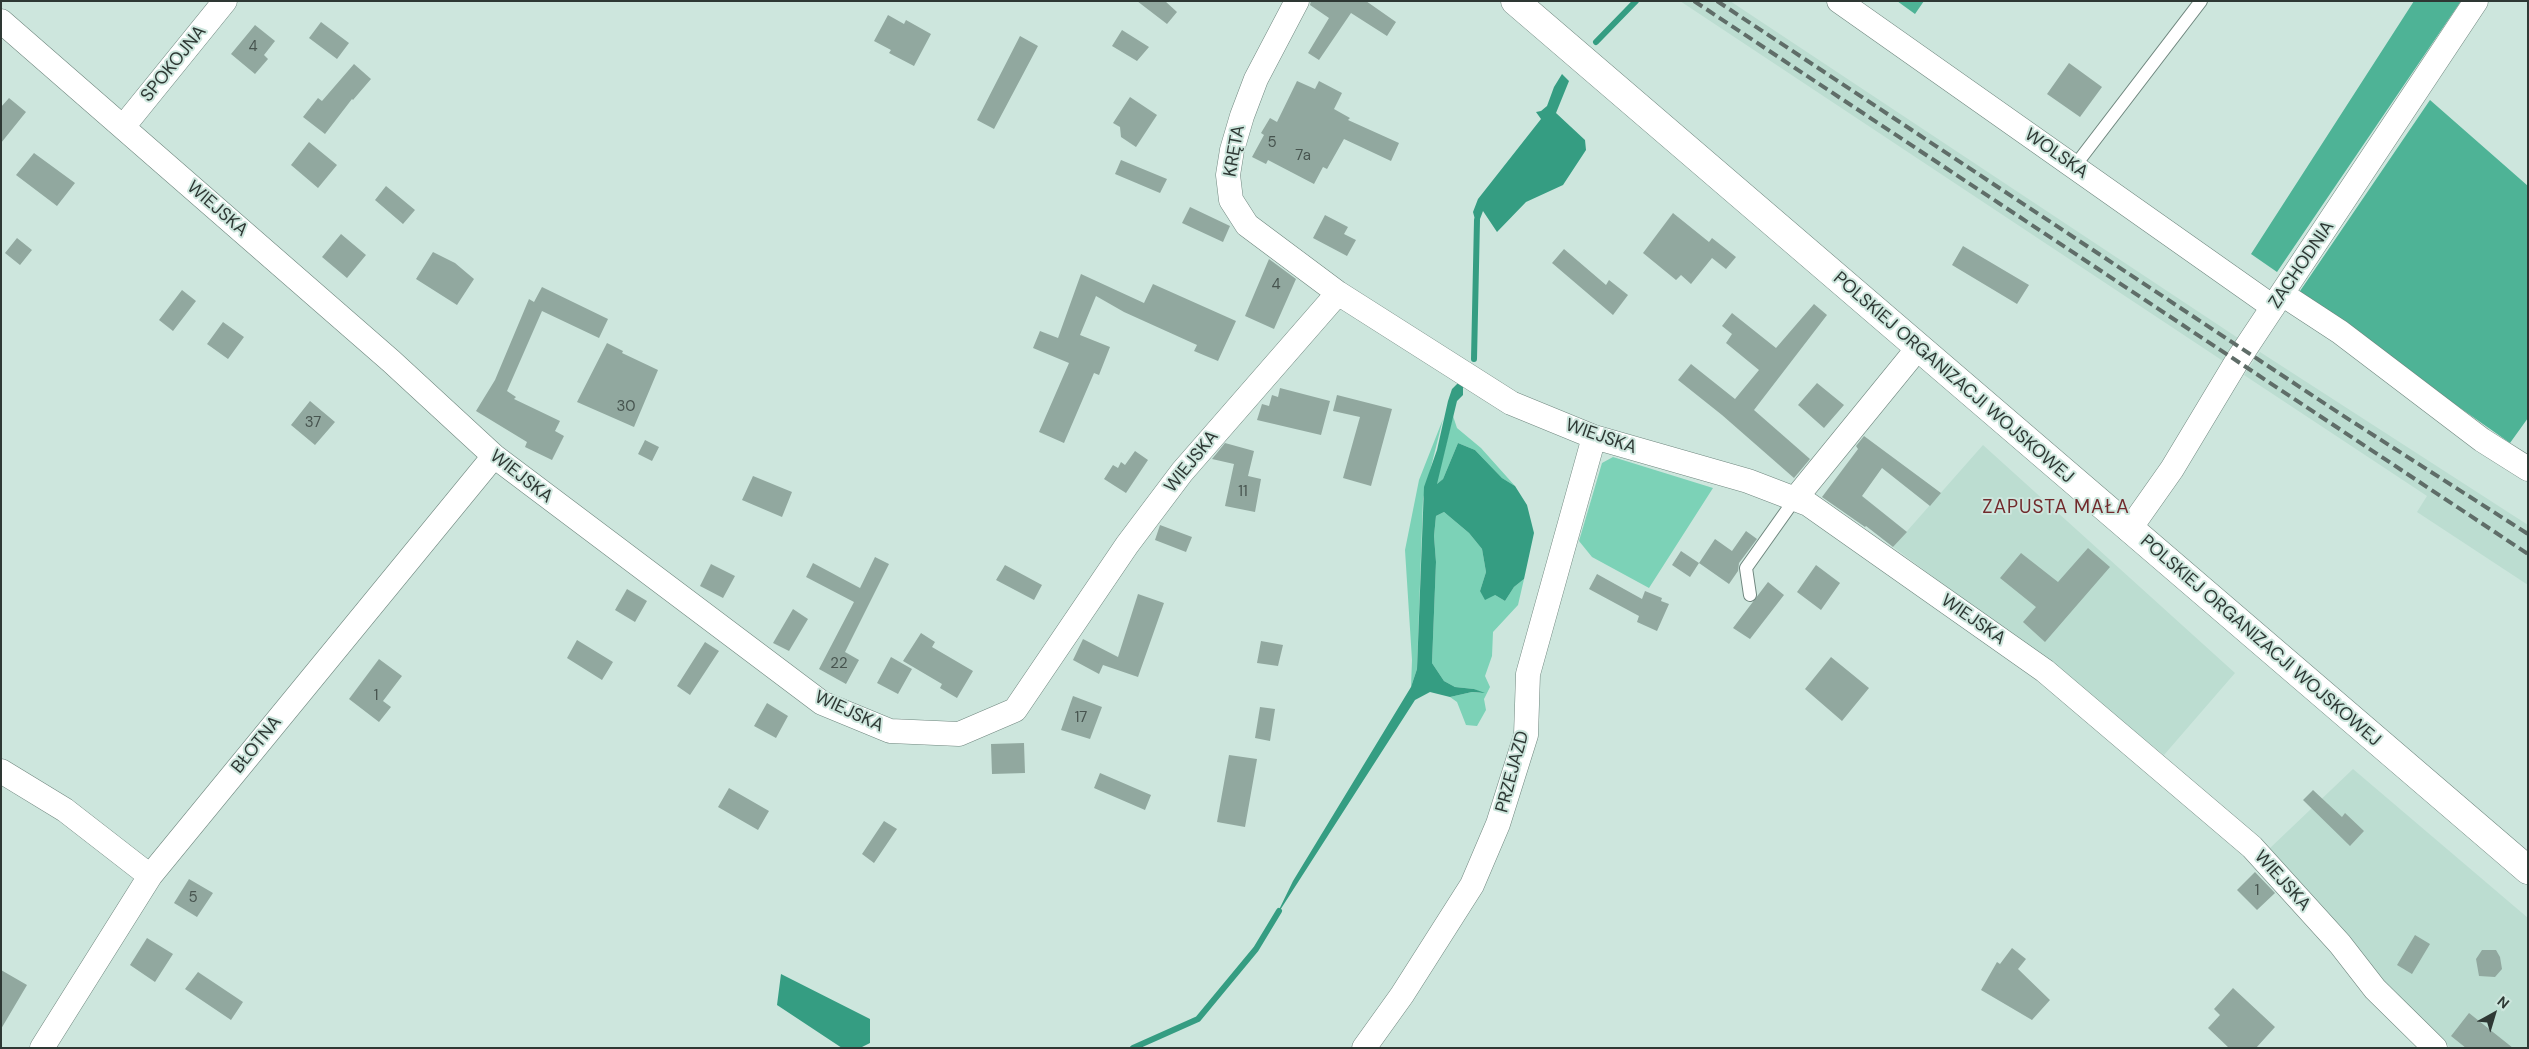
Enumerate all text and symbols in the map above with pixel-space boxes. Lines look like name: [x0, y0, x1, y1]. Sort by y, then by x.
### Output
street label: SPOKOJNA: [137, 21, 211, 107]
house number: 4: [248, 38, 258, 56]
street label: KRĘTA: [1220, 124, 1250, 178]
street label: WOLSKA: [2020, 124, 2092, 184]
house number: 5: [1267, 134, 1277, 152]
house number: 7a: [1295, 147, 1311, 165]
street label: WIEJSKA: [182, 177, 252, 241]
street label: ZACHODNIA: [2265, 217, 2339, 313]
street label: POLSKIEJ ORGANIZACJI WOJSKOWEJ: [1828, 268, 2078, 488]
house number: 4: [1271, 276, 1281, 294]
house number: 30: [616, 398, 636, 416]
house number: 37: [305, 414, 321, 432]
street label: WIEJSKA: [1563, 415, 1639, 459]
street label: WIEJSKA: [1160, 427, 1224, 497]
street label: WIEJSKA: [485, 446, 557, 508]
house number: 11: [1238, 483, 1248, 501]
district label: ZAPUSTA MAŁA: [1981, 497, 2131, 519]
street label: POLSKIEJ ORGANIZACJI WOJSKOWEJ: [2135, 531, 2385, 751]
street label: WIEJSKA: [1937, 590, 2009, 650]
house number: 22: [830, 655, 848, 673]
house number: 1: [374, 687, 378, 705]
street label: WIEJSKA: [811, 687, 887, 737]
house number: 17: [1075, 709, 1087, 727]
street label: BŁOTNA: [227, 712, 287, 778]
street label: PRZEJAZD: [1492, 729, 1534, 815]
street label: WIEJSKA: [2249, 846, 2315, 916]
house number: 1: [2255, 882, 2259, 900]
house number: 5: [188, 889, 198, 907]
north arrow: [2469, 989, 2519, 1039]
text: N: [2494, 992, 2513, 1013]

